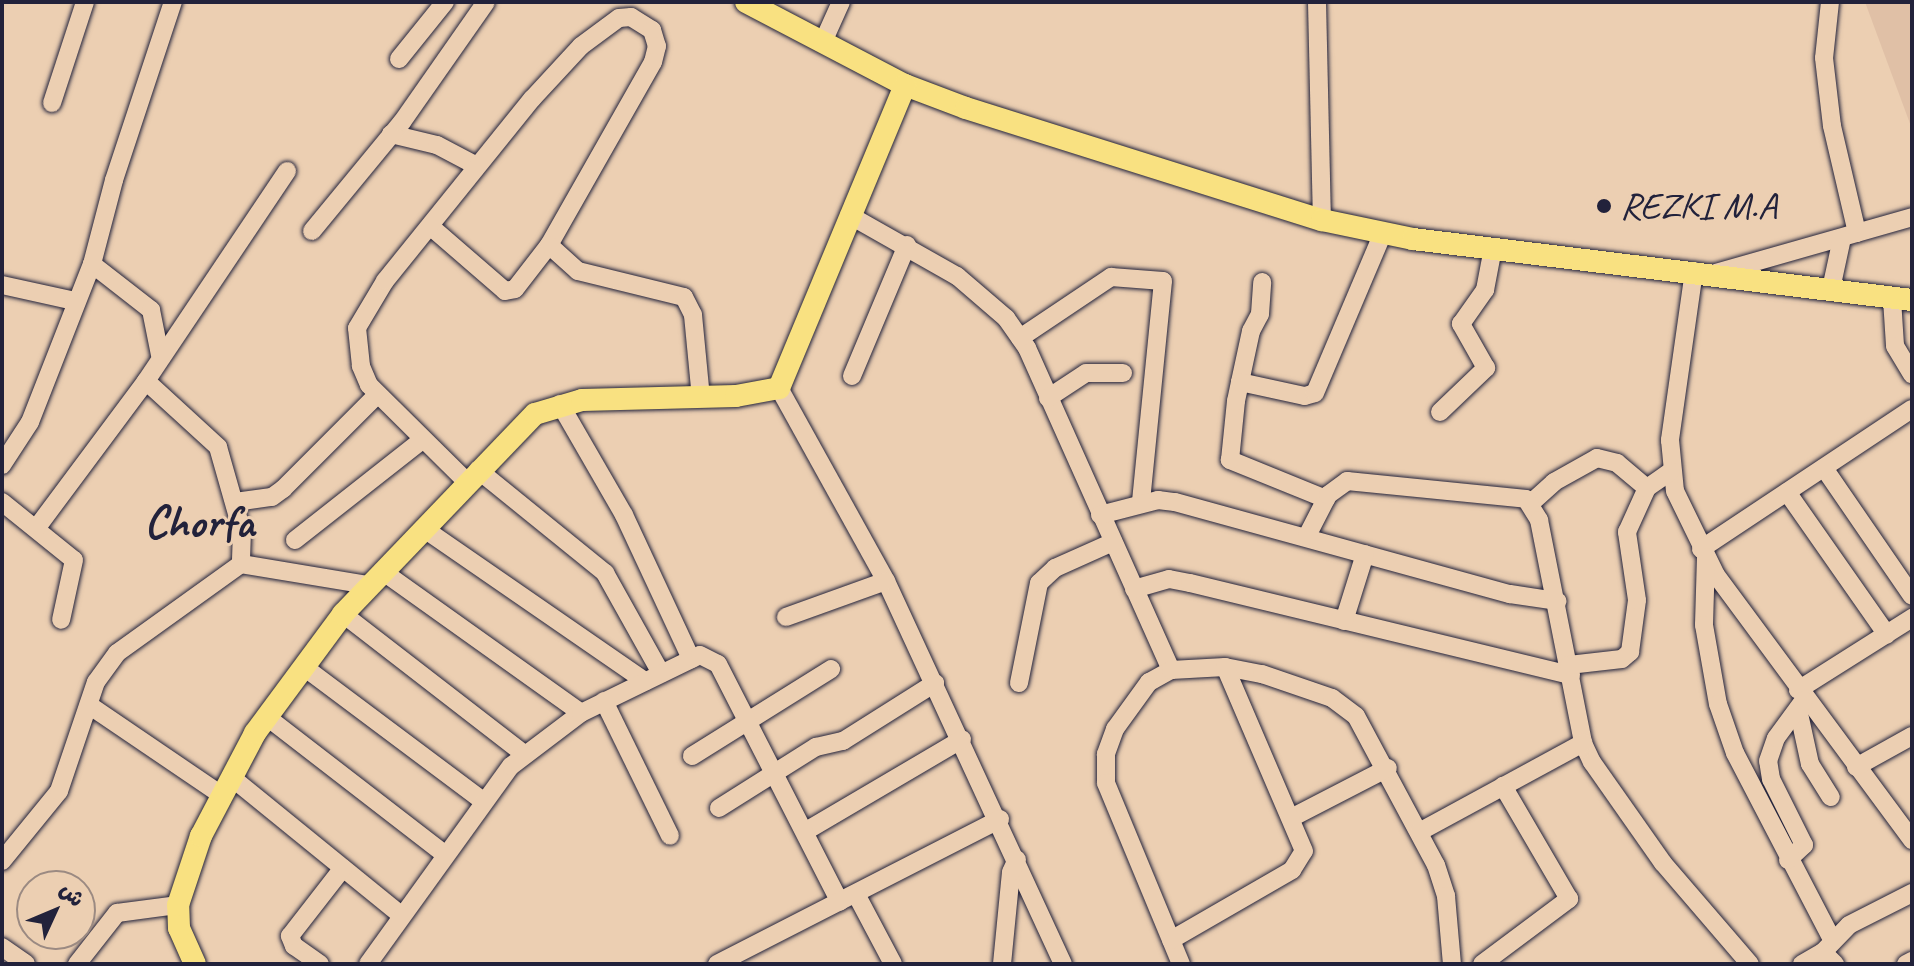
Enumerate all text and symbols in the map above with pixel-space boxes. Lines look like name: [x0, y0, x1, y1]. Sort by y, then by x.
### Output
place label: REZKI M.A: [1620, 183, 1777, 229]
marker: REZKI M.A: [1595, 197, 1613, 215]
district label: Chorfa: [144, 494, 254, 550]
north arrow: [16, 870, 96, 950]
text: ش: [53, 876, 90, 913]

